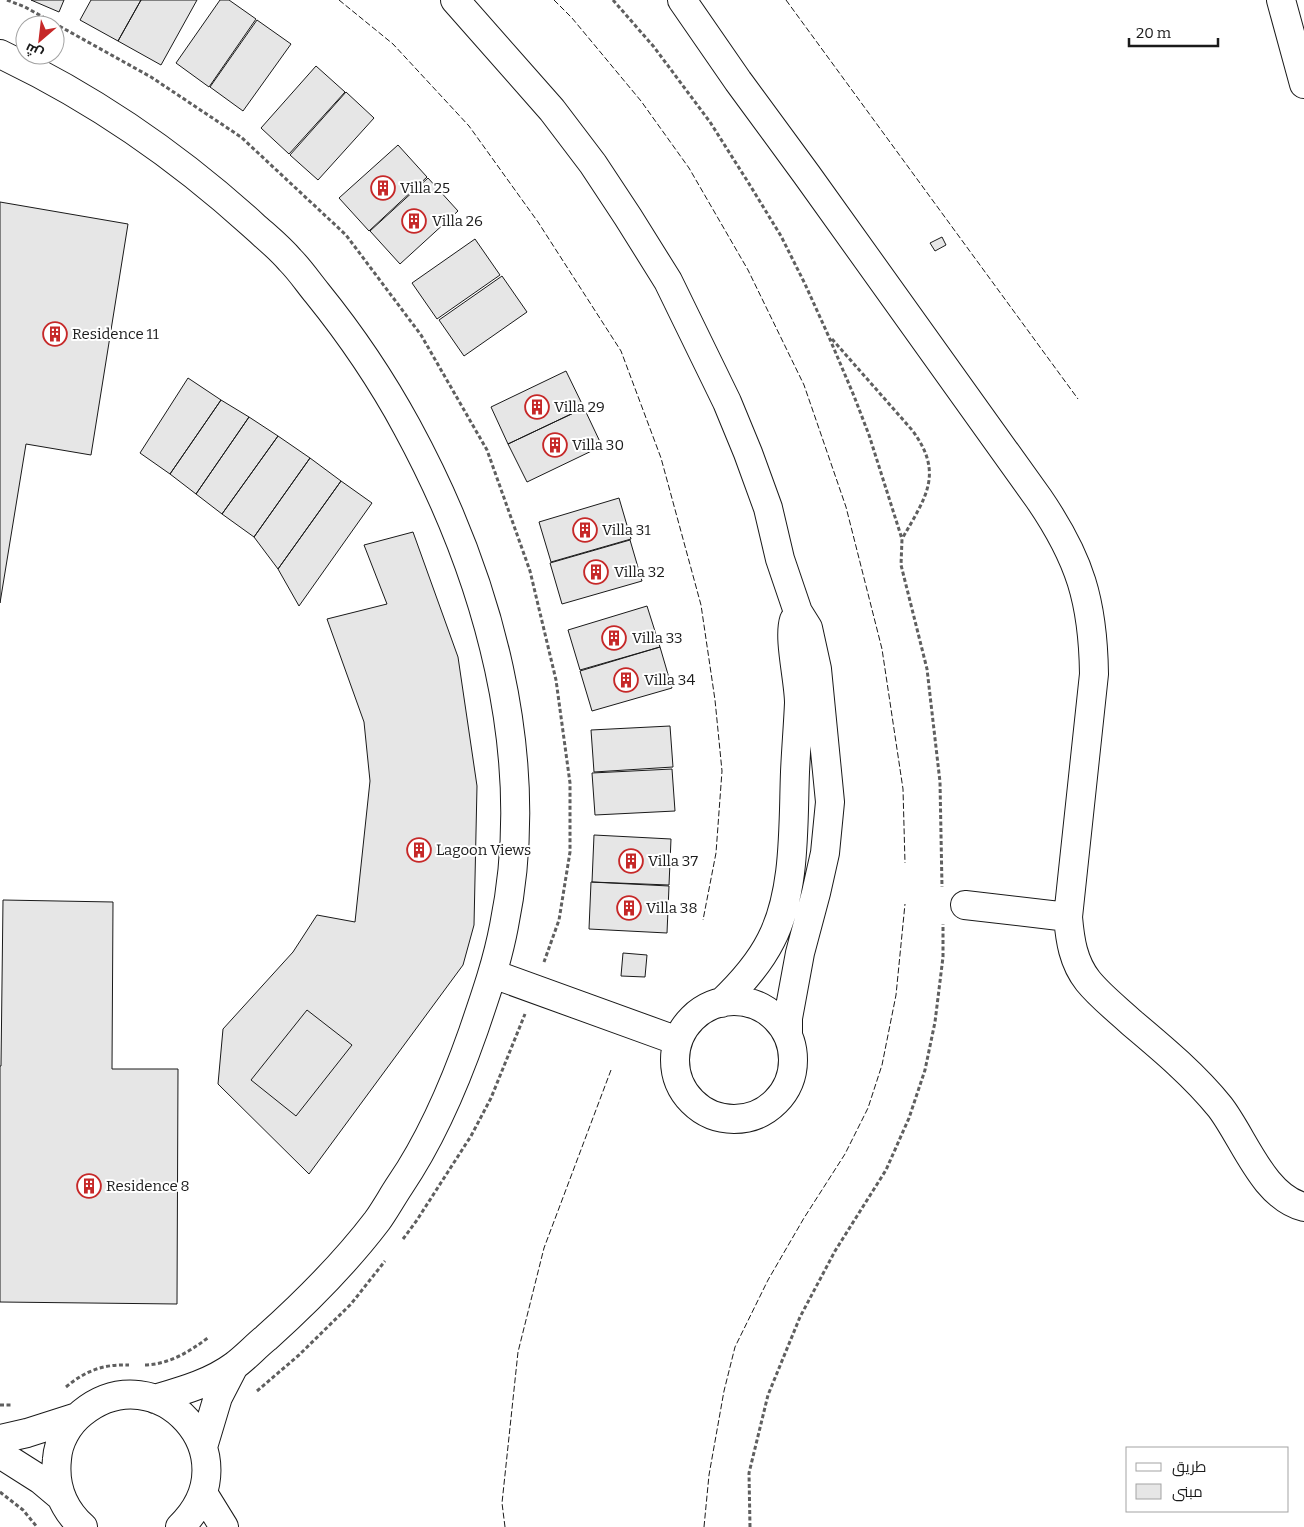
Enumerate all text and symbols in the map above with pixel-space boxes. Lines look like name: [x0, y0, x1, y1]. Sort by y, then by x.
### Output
north arrow: [15, 15, 65, 65]
scale bar: [1129, 15, 1218, 47]
text: 20 m: [1136, 24, 1172, 42]
text: ش: [22, 39, 46, 63]
building icon: Villa 25: [370, 175, 396, 201]
place label: Villa 25: [400, 179, 450, 197]
building icon: Villa 26: [401, 208, 427, 234]
place label: Villa 26: [432, 212, 483, 230]
building icon: Residence 11: [42, 321, 68, 347]
place label: Residence 11: [72, 325, 159, 343]
building icon: Villa 29: [524, 394, 550, 420]
place label: Villa 29: [554, 398, 605, 416]
building icon: Villa 30: [542, 432, 568, 458]
place label: Villa 30: [572, 436, 624, 454]
building icon: Villa 31: [572, 517, 598, 543]
place label: Villa 31: [602, 521, 650, 539]
building icon: Villa 32: [583, 559, 609, 585]
place label: Villa 32: [614, 563, 665, 581]
building icon: Villa 33: [601, 625, 627, 651]
place label: Villa 33: [632, 629, 683, 647]
building icon: Villa 34: [613, 667, 639, 693]
place label: Villa 34: [644, 671, 695, 689]
building icon: Lagoon Views: [406, 837, 432, 863]
place label: Lagoon Views: [436, 841, 531, 859]
building icon: Villa 37: [618, 848, 644, 874]
place label: Villa 37: [648, 852, 698, 870]
building icon: Villa 38: [616, 895, 642, 921]
place label: Villa 38: [646, 899, 697, 917]
building icon: Residence 8: [76, 1173, 102, 1199]
place label: Residence 8: [106, 1177, 190, 1195]
legend: [1126, 1447, 1289, 1512]
text: طريق: [1172, 1458, 1206, 1477]
text: مبنى: [1172, 1483, 1203, 1502]

